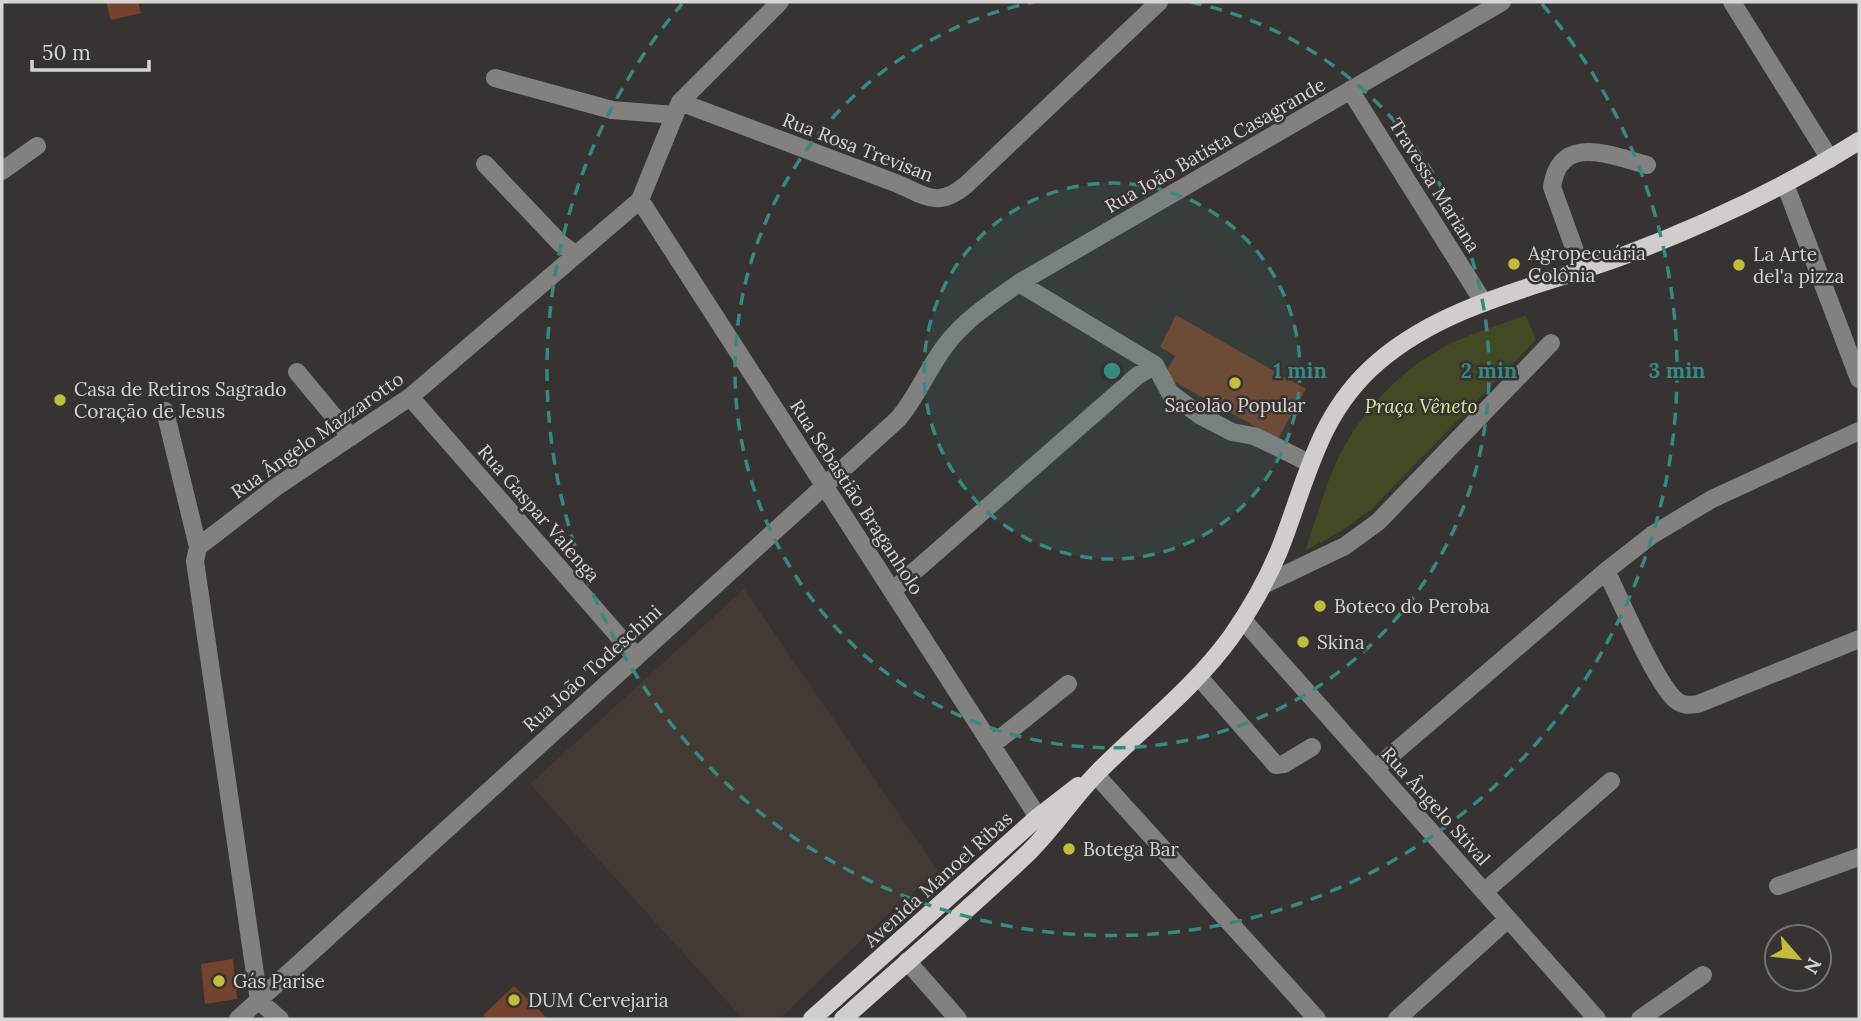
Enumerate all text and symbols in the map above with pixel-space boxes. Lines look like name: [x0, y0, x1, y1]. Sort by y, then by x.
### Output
scale bar: [32, 28, 149, 72]
text: 50 m: [42, 39, 91, 66]
street label: Rua João Batista Casagrande: [1101, 72, 1329, 218]
street label: Rua Rosa Trevisan: [779, 107, 937, 187]
street label: Travessa Mariana: [1384, 113, 1486, 257]
place label: Agropecuária Colônia: [1527, 241, 1646, 287]
place label: La Arte del'a pizza: [1753, 242, 1844, 288]
marker: Agropecuária Colônia: [1506, 256, 1522, 272]
marker: La Arte del'a pizza: [1731, 257, 1747, 273]
text: 1 min: [1273, 357, 1327, 384]
text: 2 min: [1461, 357, 1517, 384]
text: 3 min: [1649, 357, 1705, 384]
centre of rings: [1100, 359, 1124, 383]
street label: Rua Ângelo Mazzarotto: [226, 366, 408, 504]
marker: Sacolão Popular: [1227, 375, 1243, 391]
place label: Casa de Retiros Sagrado Coração de Jesus: [74, 377, 286, 423]
marker: Casa de Retiros Sagrado Coração de Jesus: [52, 392, 68, 408]
place label: Sacolão Popular: [1164, 393, 1306, 417]
park label: Praça Vêneto: [1365, 394, 1477, 418]
street label: Rua Sebastião Braganholo: [785, 395, 929, 599]
street label: Rua Gaspar Valenga: [473, 439, 605, 587]
place label: Boteco do Peroba: [1334, 594, 1490, 618]
marker: Boteco do Peroba: [1312, 598, 1328, 614]
street label: Rua João Todeschini: [518, 599, 666, 737]
place label: Skina: [1317, 630, 1365, 654]
marker: Skina: [1295, 634, 1311, 650]
street label: Rua Ângelo Stival: [1376, 742, 1496, 870]
street label: Avenida Manoel Ribas: [858, 806, 1017, 953]
place label: Botega Bar: [1083, 837, 1180, 861]
marker: Botega Bar: [1061, 841, 1077, 857]
north arrow: [1763, 923, 1833, 993]
text: N: [1799, 954, 1827, 978]
place label: Gás Parise: [233, 969, 325, 993]
marker: Gás Parise: [211, 973, 227, 989]
place label: DUM Cervejaria: [528, 988, 669, 1012]
marker: DUM Cervejaria: [506, 992, 522, 1008]

